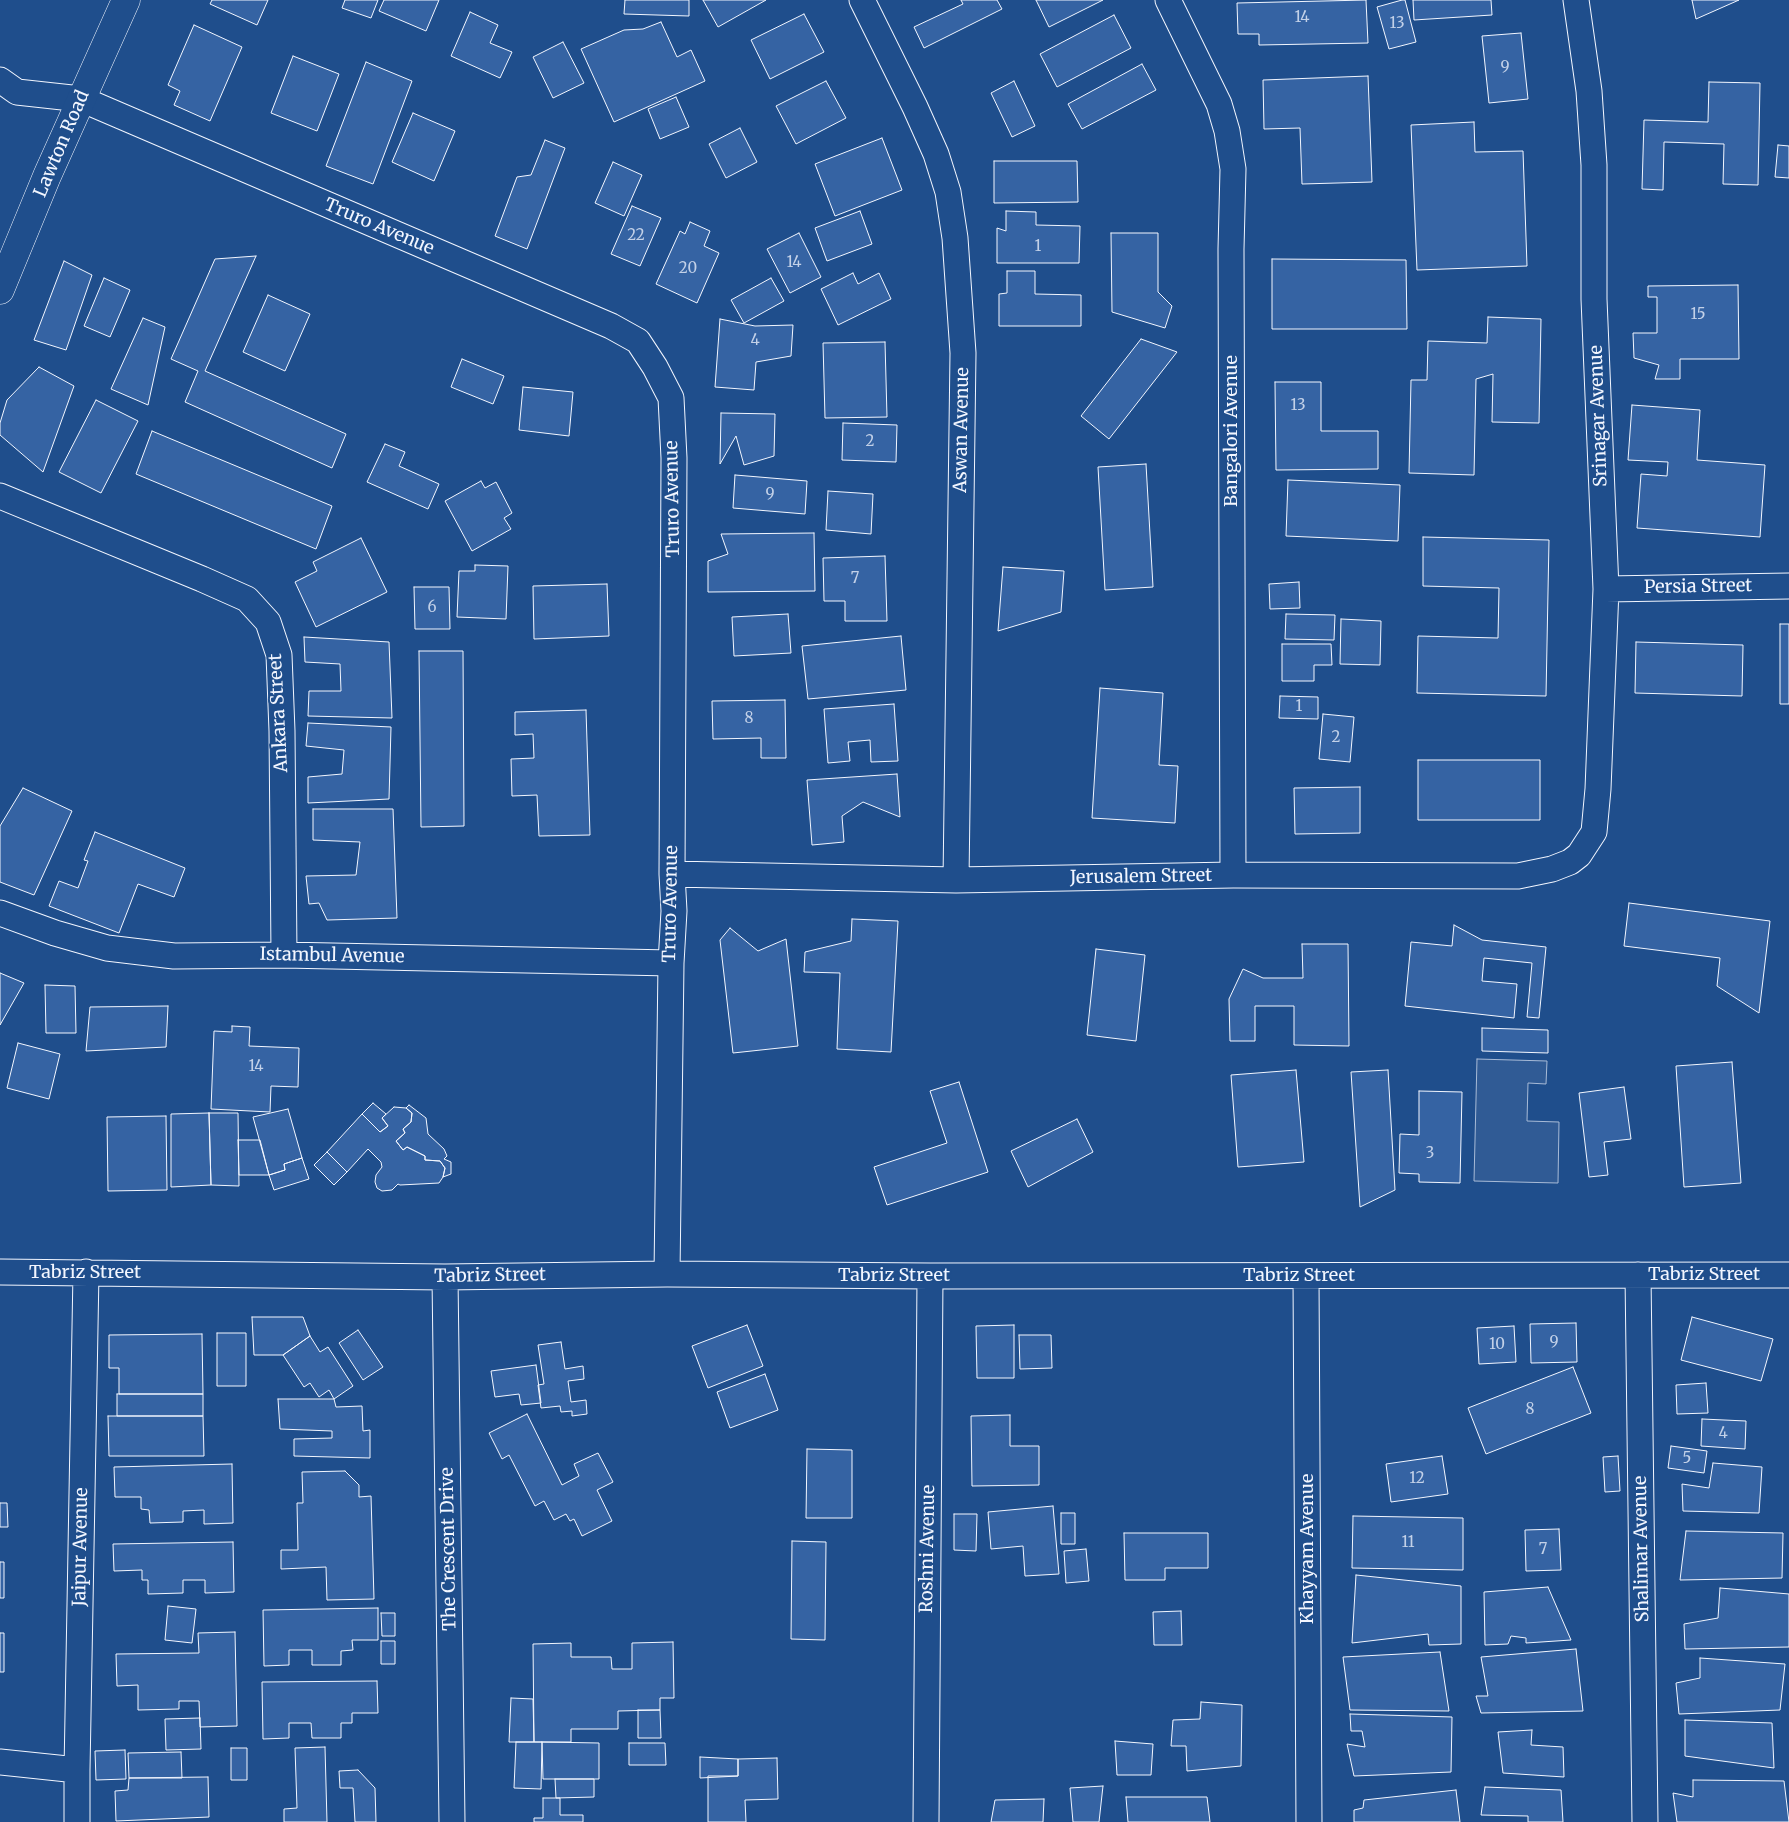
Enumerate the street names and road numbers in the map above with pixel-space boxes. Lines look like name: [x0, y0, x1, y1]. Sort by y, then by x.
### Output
street label: Lawton Road: [30, 87, 94, 201]
street label: Truro Avenue: [321, 194, 437, 260]
street label: Srinagar Avenue: [1586, 345, 1612, 487]
street label: Bangalori Avenue: [1221, 355, 1243, 507]
street label: Aswan Avenue: [950, 367, 974, 493]
street label: Truro Avenue: [661, 440, 685, 558]
street label: Persia Street: [1644, 575, 1752, 599]
street label: Ankara Street: [265, 653, 293, 773]
street label: Truro Avenue: [659, 845, 683, 963]
street label: Jerusalem Street: [1070, 865, 1212, 889]
street label: Istambul Avenue: [259, 944, 405, 968]
street label: Tabriz Street: [29, 1262, 141, 1284]
street label: Tabriz Street: [434, 1264, 546, 1288]
street label: Tabriz Street: [1648, 1264, 1760, 1286]
street label: Tabriz Street: [838, 1265, 950, 1287]
street label: Tabriz Street: [1243, 1265, 1355, 1287]
street label: The Crescent Drive: [437, 1467, 461, 1631]
street label: Khayyam Avenue: [1297, 1474, 1319, 1624]
street label: Shalimar Avenue: [1630, 1475, 1654, 1623]
street label: Roshni Avenue: [916, 1485, 940, 1613]
street label: Jaipur Avenue: [69, 1487, 93, 1607]

